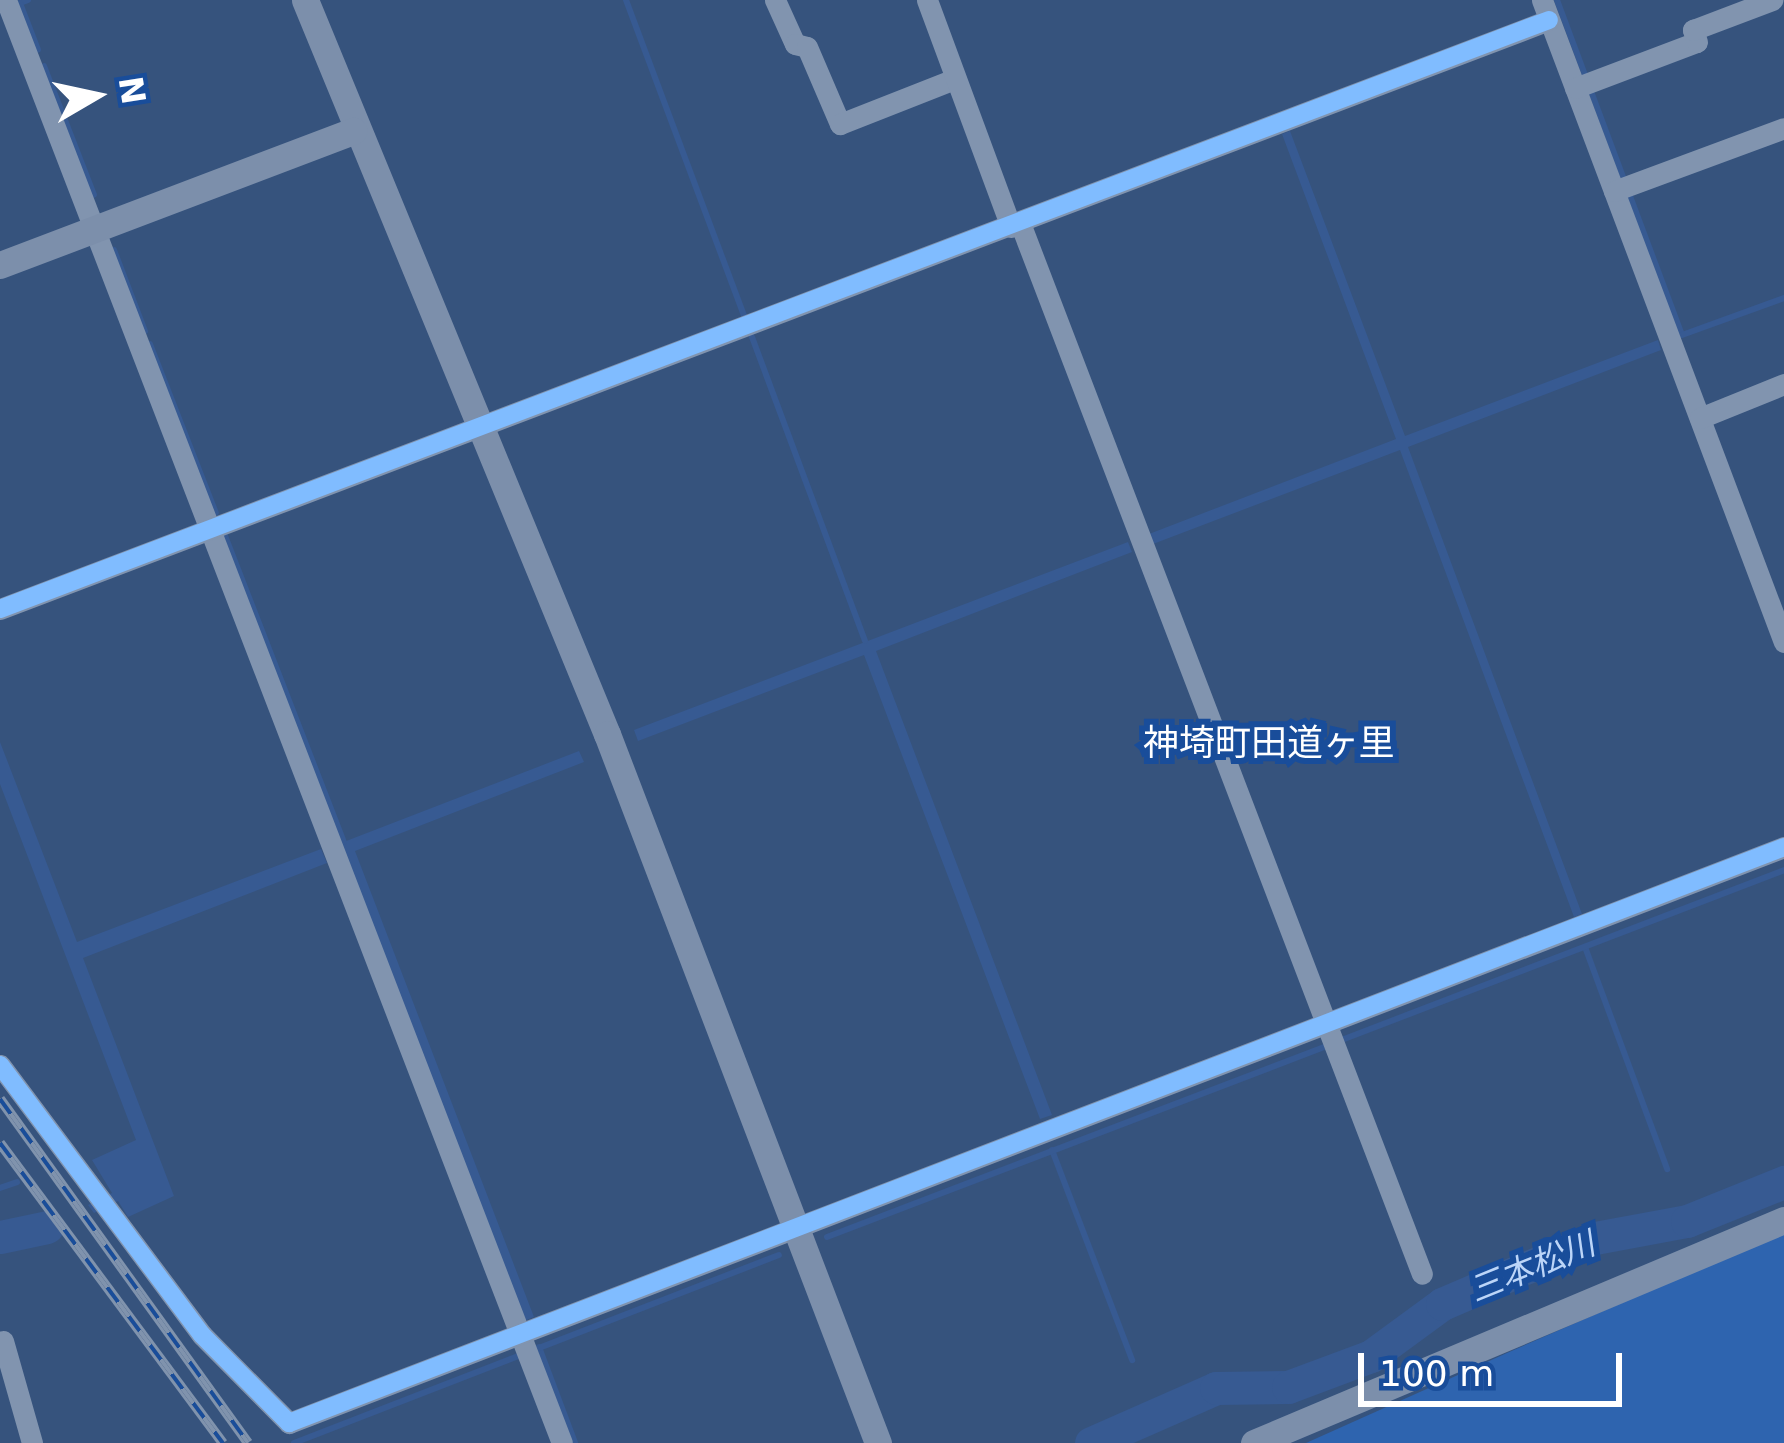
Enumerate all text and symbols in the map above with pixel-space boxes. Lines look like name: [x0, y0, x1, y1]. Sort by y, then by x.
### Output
north arrow: [36, 36, 156, 156]
text: N: [111, 74, 153, 107]
district label: 神埼町田道ヶ里: [1143, 721, 1395, 765]
water label: 三本松川: [1463, 1224, 1601, 1310]
scale bar: [1364, 1329, 1628, 1403]
text: 100 m: [1379, 1353, 1494, 1394]

